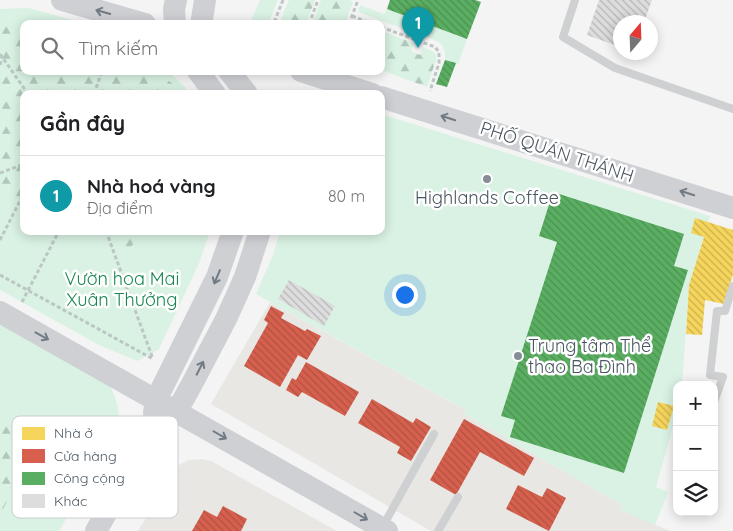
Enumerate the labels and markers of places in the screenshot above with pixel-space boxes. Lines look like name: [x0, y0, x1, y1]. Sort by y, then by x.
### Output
pin: 1: [402, 7, 434, 48]
marker: Highlands Coffee: [481, 173, 493, 185]
place label: Highlands Coffee: [415, 186, 559, 209]
place label: Trung tâm Thể thao Ba Đình: [528, 334, 651, 378]
marker: Trung tâm Thể thao Ba Đình: [512, 350, 524, 362]

